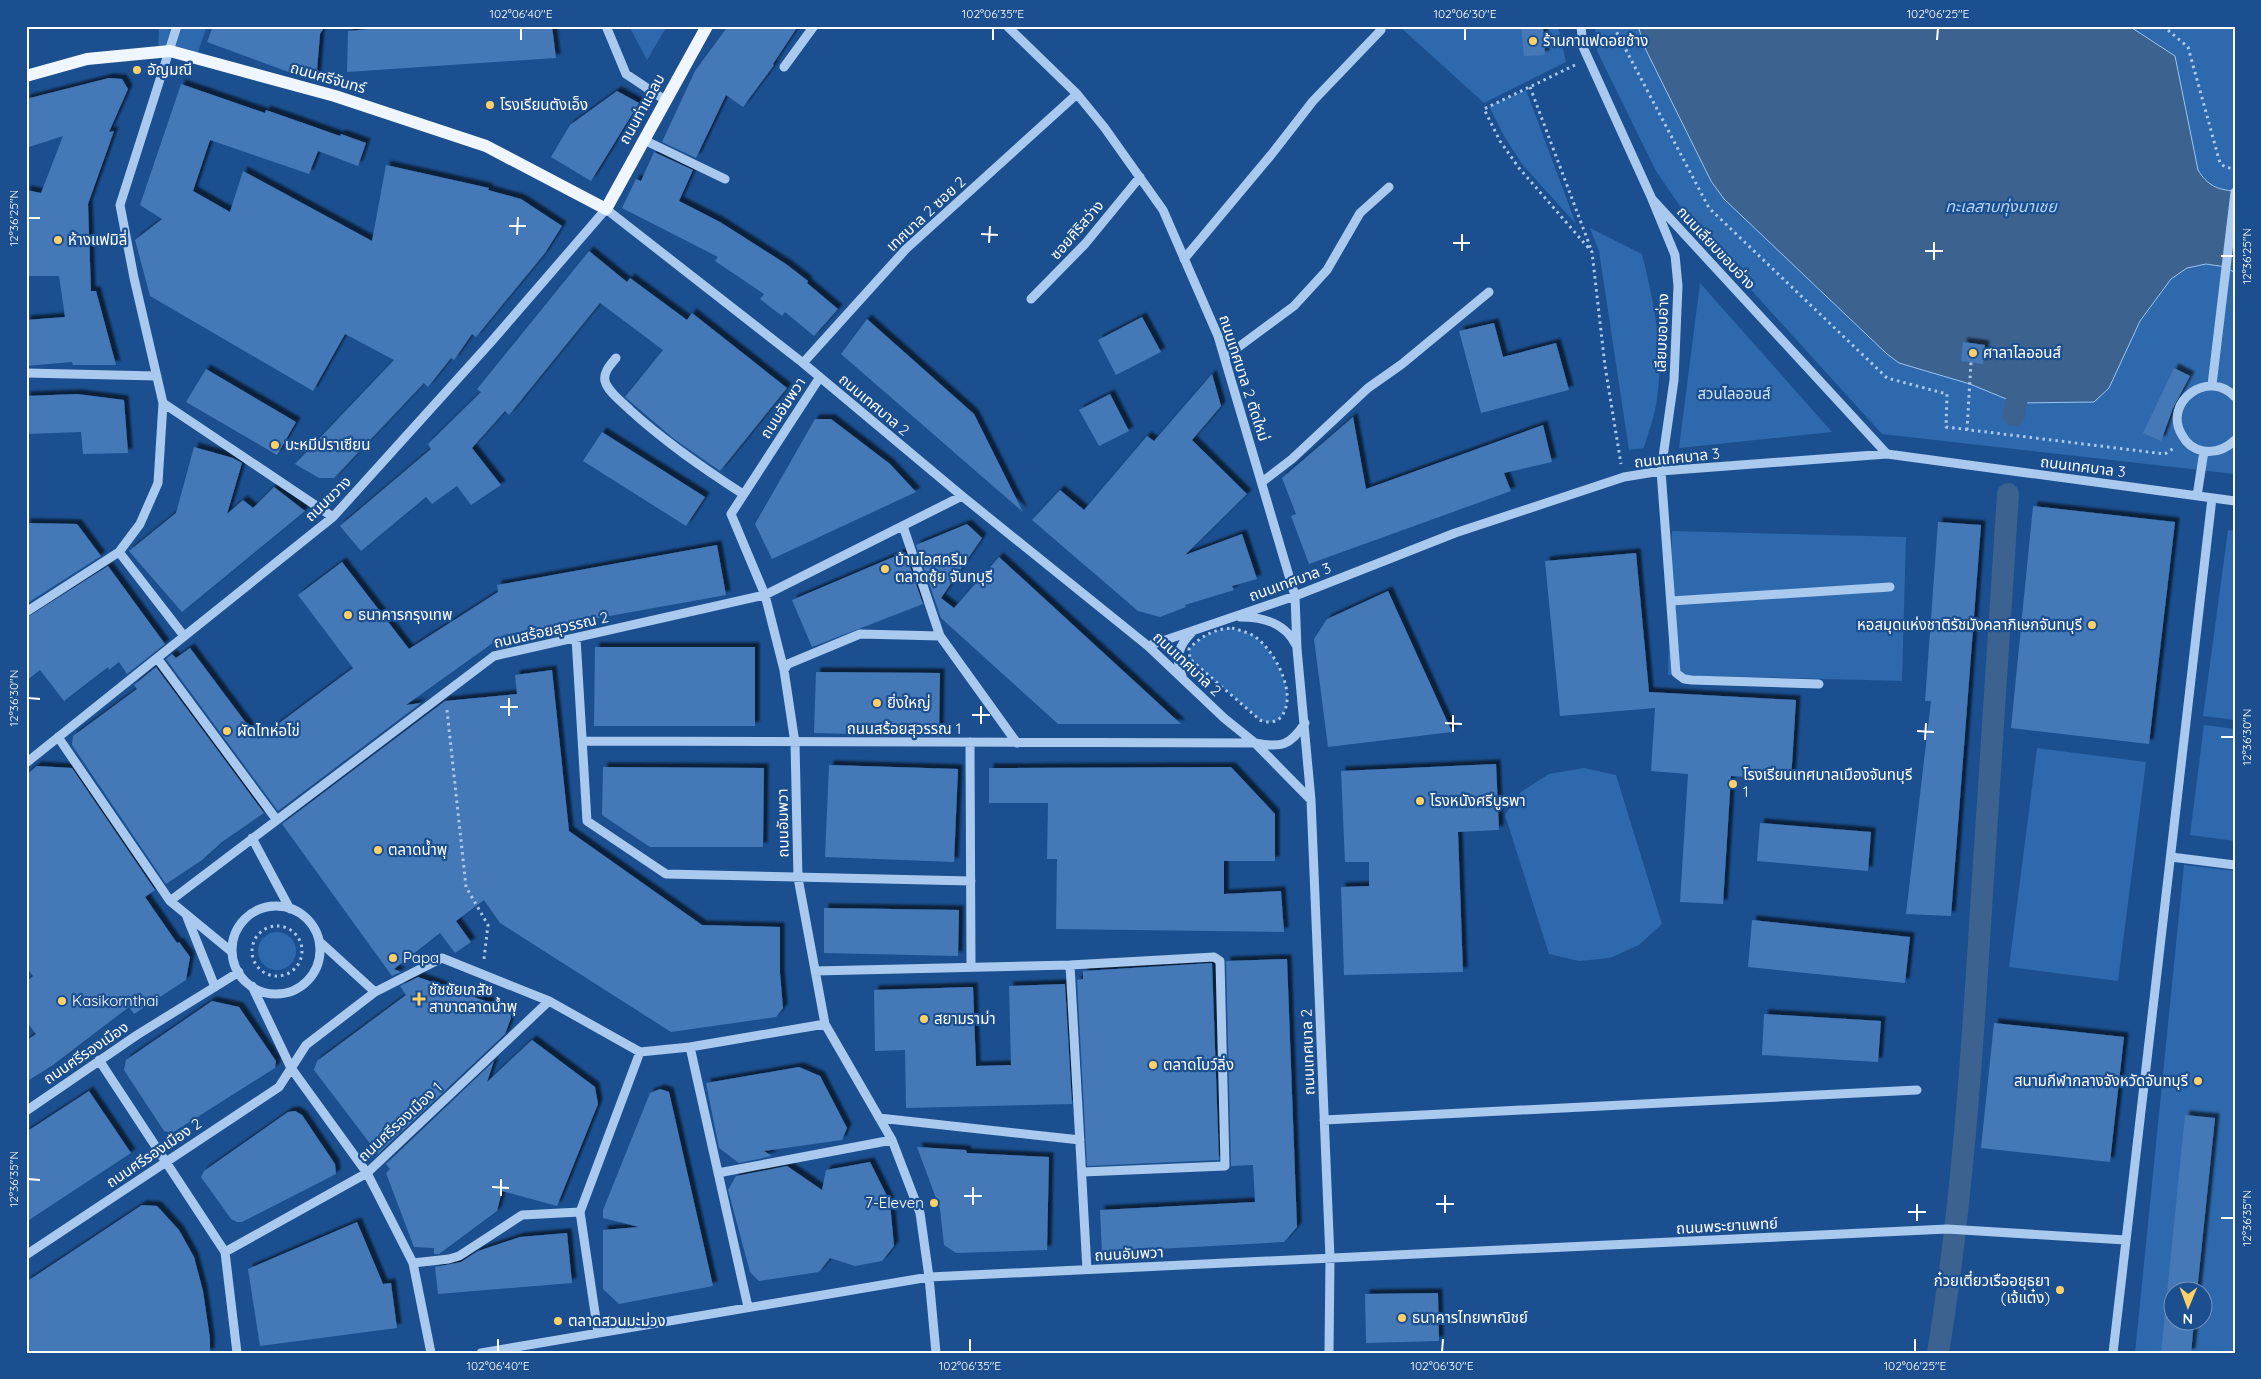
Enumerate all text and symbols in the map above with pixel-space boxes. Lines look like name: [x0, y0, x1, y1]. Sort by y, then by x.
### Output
text: 102°06'40"E: [489, 6, 553, 21]
text: 102°06'35"E: [962, 6, 1024, 21]
text: 102°06'30"E: [1434, 6, 1497, 21]
text: 102°06'25"E: [1907, 6, 1970, 21]
place label: ร้านกาแฟดอยช้าง: [1543, 31, 1648, 50]
marker: ร้านกาแฟดอยช้าง: [1527, 35, 1539, 47]
street label: ถนนศรีจันทร์: [288, 58, 369, 98]
place label: อัญมณี: [147, 60, 192, 79]
marker: อัญมณี: [131, 64, 143, 76]
street label: ถนนท่าแฉลบ: [614, 70, 669, 147]
place label: โรงเรียนตังเอ็ง: [500, 95, 588, 114]
marker: โรงเรียนตังเอ็ง: [484, 99, 496, 111]
street label: เทศบาล 2 ซอย 2: [882, 172, 969, 255]
text: 12°36'25"N: [6, 190, 21, 246]
street label: ซอยศิริสว่าง: [1046, 196, 1108, 263]
water label: ทะเลสาบทุ่งนาเชย: [1945, 196, 2058, 217]
street label: ถนนเลียบขอบอ่าง: [1673, 202, 1760, 293]
text: 12°36'25"N: [2239, 228, 2254, 284]
place label: ห้างแฟมิลี่: [68, 229, 127, 249]
marker: ห้างแฟมิลี่: [52, 234, 64, 246]
street label: เลียบขอบอ่าง: [1651, 293, 1672, 373]
street label: ถนนเทศบาล 2 ตัดใหม่: [1215, 312, 1274, 443]
place label: ศาลาไลออนส์: [1983, 343, 2062, 362]
marker: ศาลาไลออนส์: [1967, 347, 1979, 359]
street label: ถนนเทศบาล 2: [835, 370, 914, 440]
street label: ถนนอัมพวา: [756, 374, 809, 442]
park label: สวนไลออนส์: [1697, 384, 1771, 403]
place label: บะหมีปราเซียน: [285, 435, 370, 454]
marker: บะหมีปราเซียน: [269, 439, 281, 451]
street label: ถนนเทศบาล 3: [1633, 444, 1721, 471]
street label: ถนนเทศบาล 3: [2039, 452, 2127, 481]
street label: ถนนขวาง: [300, 472, 355, 525]
place label: บ้านไอศครีม ตลาดซุ้ย จันทบุรี: [895, 550, 992, 586]
street label: ถนนเทศบาล 3: [1246, 558, 1334, 605]
marker: บ้านไอศครีม ตลาดซุ้ย จันทบุรี: [879, 563, 891, 575]
place label: ธนาคารกรุงเทพ: [358, 605, 452, 624]
street label: ถนนสร้อยสุวรรณ 2: [492, 607, 610, 652]
marker: ธนาคารกรุงเทพ: [342, 609, 354, 621]
place label: หอสมุดแห่งชาติรัชมังคลาภิเษกจันทบุรี: [1857, 615, 2082, 634]
marker: หอสมุดแห่งชาติรัชมังคลาภิเษกจันทบุรี: [2086, 619, 2098, 631]
street label: ถนนเทศบาล 2: [1149, 627, 1225, 700]
text: 12°36'30"N: [6, 670, 21, 726]
place label: ยิ่งใหญ่: [887, 693, 931, 712]
marker: ยิ่งใหญ่: [871, 697, 883, 709]
text: 12°36'30"N: [2239, 709, 2254, 765]
street label: ถนนสร้อยสุวรรณ 1: [847, 719, 961, 738]
place label: ผัดไทห่อไข่: [237, 721, 300, 740]
marker: ผัดไทห่อไข่: [221, 725, 233, 737]
place label: โรงเรียนเทศบาลเมืองจันทบุรี 1: [1743, 765, 1912, 801]
marker: โรงเรียนเทศบาลเมืองจันทบุรี 1: [1727, 778, 1739, 790]
street label: ถนนอัมพวา: [772, 788, 793, 858]
place label: โรงหนังศรีบูรพา: [1430, 791, 1526, 810]
marker: โรงหนังศรีบูรพา: [1414, 795, 1426, 807]
place label: ตลาดน้ำพุ: [388, 839, 447, 859]
marker: ตลาดน้ำพุ: [372, 844, 384, 856]
place label: Papa: [403, 948, 439, 967]
marker: Papa: [387, 952, 399, 964]
place label: ชัชชัยเภสัช สาขาตลาดน้ำพุ: [429, 980, 517, 1016]
place label: Kasikornthai: [72, 991, 159, 1010]
marker: ชัชชัยเภสัช สาขาตลาดน้ำพุ: [413, 993, 425, 1005]
marker: Kasikornthai: [56, 995, 68, 1007]
street label: ถนนเทศบาล 2: [1296, 1008, 1319, 1096]
place label: สยามราม่า: [934, 1009, 996, 1028]
marker: สยามราม่า: [918, 1013, 930, 1025]
street label: ถนนศรีรองเมือง: [40, 1017, 132, 1088]
place label: ตลาดโบว์ลิ่ง: [1163, 1055, 1234, 1074]
marker: ตลาดโบว์ลิ่ง: [1147, 1059, 1159, 1071]
place label: สนามกีฬากลางจังหวัดจันทบุรี: [2014, 1071, 2188, 1090]
marker: สนามกีฬากลางจังหวัดจันทบุรี: [2192, 1075, 2204, 1087]
street label: ถนนศรีรองเมือง 1: [354, 1078, 446, 1165]
street label: ถนนศรีรองเมือง 2: [102, 1114, 205, 1191]
text: 12°36'35"N: [6, 1151, 21, 1207]
text: 12°36'35"N: [2239, 1190, 2254, 1246]
place label: 7-Eleven: [865, 1193, 924, 1212]
marker: 7-Eleven: [928, 1197, 940, 1209]
street label: ถนนพระยาแพทย์: [1676, 1213, 1778, 1238]
street label: ถนนอัมพวา: [1094, 1242, 1164, 1265]
place label: ก๋วยเตี๋ยวเรืออยุธยา (เจ้แต๋ง): [1934, 1270, 2050, 1307]
north arrow: [2164, 1282, 2214, 1332]
marker: ก๋วยเตี๋ยวเรืออยุธยา (เจ้แต๋ง): [2054, 1284, 2066, 1296]
place label: ธนาคารไทยพาณิชย์: [1412, 1308, 1528, 1327]
text: N: [2182, 1310, 2193, 1328]
place label: ตลาดสวนมะม่วง: [568, 1311, 666, 1330]
marker: ธนาคารไทยพาณิชย์: [1396, 1312, 1408, 1324]
marker: ตลาดสวนมะม่วง: [552, 1315, 564, 1327]
text: 102°06'40"E: [466, 1358, 530, 1373]
text: 102°06'35"E: [939, 1358, 1001, 1373]
text: 102°06'30"E: [1411, 1358, 1474, 1373]
text: 102°06'25"E: [1884, 1358, 1947, 1373]

